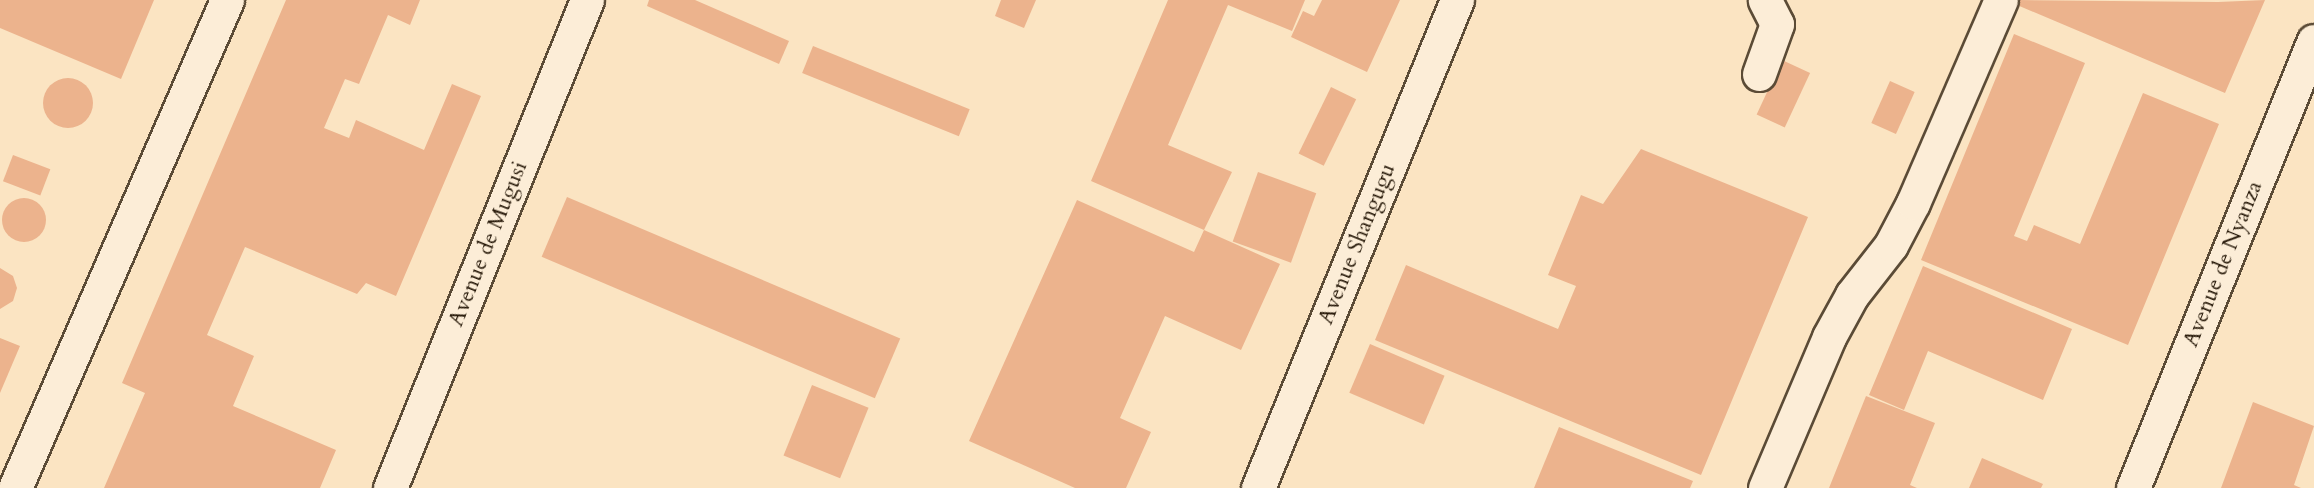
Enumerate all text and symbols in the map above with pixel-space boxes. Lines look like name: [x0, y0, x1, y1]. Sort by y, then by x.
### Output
street label: Avenue de Mugusi: [443, 158, 533, 330]
street label: Avenue Shangugu: [1313, 160, 1401, 328]
street label: Avenue de Nyanza: [2178, 177, 2268, 351]

